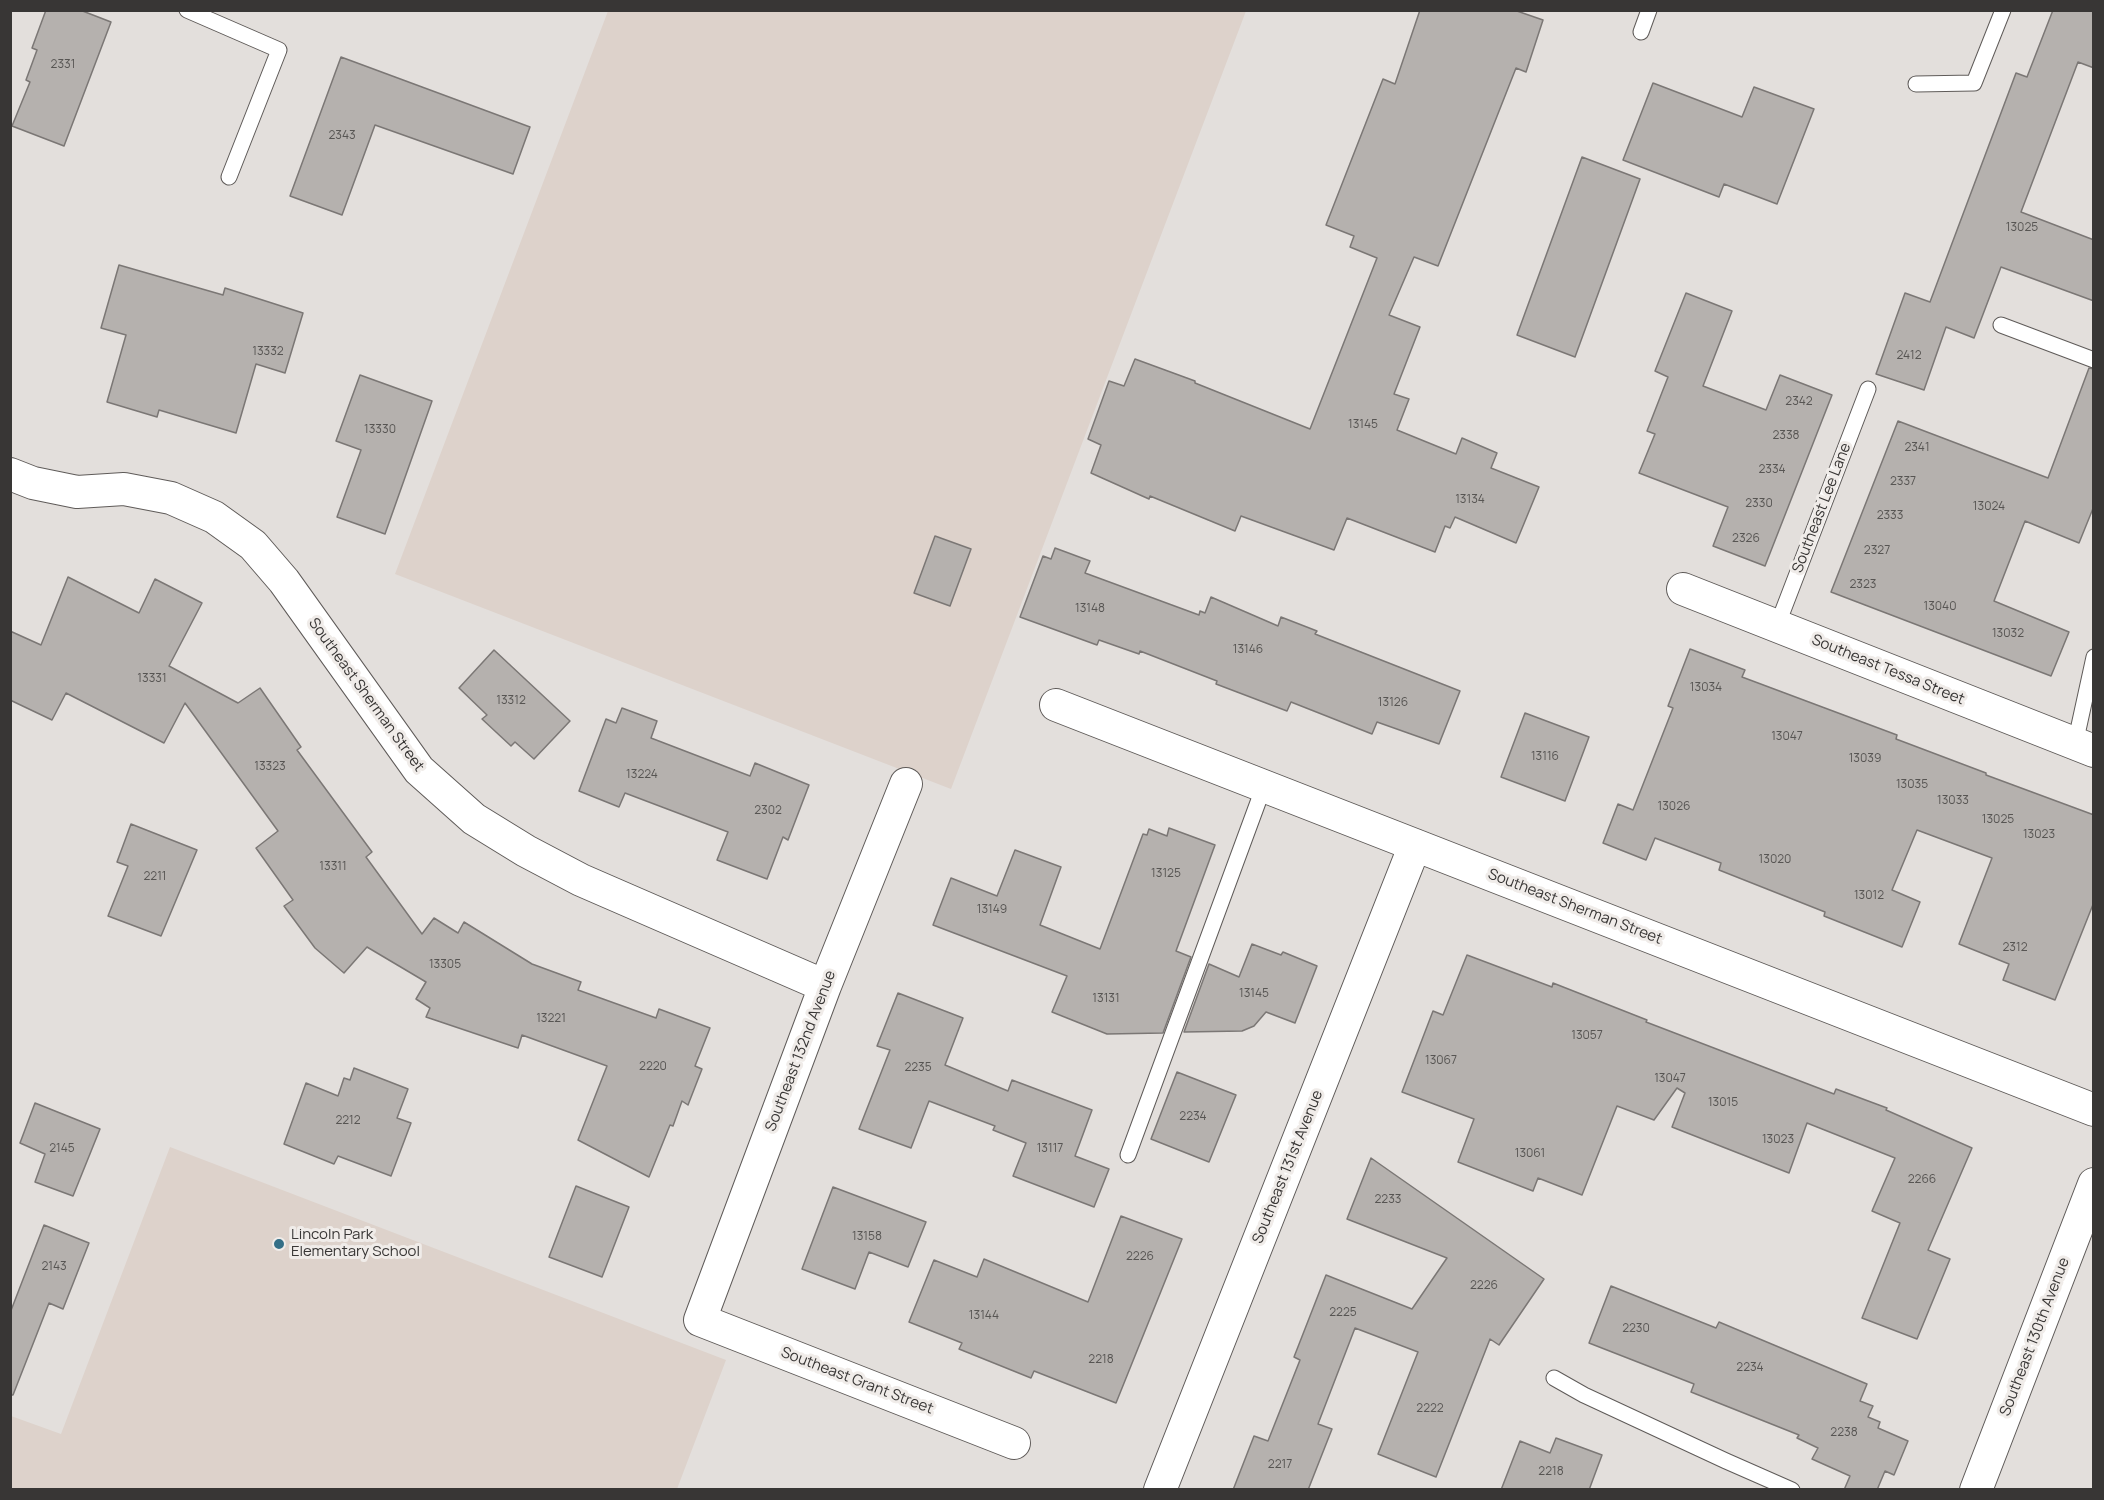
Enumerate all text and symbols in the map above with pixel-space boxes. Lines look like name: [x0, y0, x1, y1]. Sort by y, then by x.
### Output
house number: 2331: [51, 58, 75, 72]
house number: 2343: [328, 129, 356, 143]
house number: 13025: [2006, 221, 2038, 235]
house number: 13332: [252, 345, 284, 359]
house number: 2412: [1896, 349, 1922, 363]
house number: 2342: [1785, 395, 1813, 409]
house number: 13145: [1348, 418, 1378, 432]
house number: 13330: [364, 423, 396, 437]
house number: 2338: [1772, 429, 1800, 443]
street label: Southeast Lee Lane: [1789, 441, 1855, 575]
house number: 2341: [1904, 441, 1930, 455]
house number: 2334: [1758, 463, 1786, 477]
house number: 2337: [1890, 475, 1916, 489]
house number: 13134: [1455, 493, 1485, 507]
house number: 2330: [1745, 497, 1773, 511]
house number: 13024: [1973, 500, 2005, 514]
house number: 2333: [1877, 509, 1903, 523]
house number: 2326: [1732, 532, 1760, 546]
house number: 2327: [1864, 544, 1890, 558]
house number: 2323: [1850, 578, 1876, 592]
house number: 13040: [1923, 600, 1957, 614]
house number: 13148: [1075, 602, 1105, 616]
street label: Southeast Sherman Street: [304, 615, 428, 775]
house number: 13032: [1992, 627, 2024, 641]
street label: Southeast Tessa Street: [1809, 631, 1967, 709]
house number: 13146: [1233, 643, 1263, 657]
house number: 13331: [137, 672, 167, 686]
house number: 13034: [1690, 681, 1722, 695]
house number: 13312: [496, 694, 526, 708]
house number: 13126: [1378, 696, 1408, 710]
house number: 13047: [1771, 730, 1803, 744]
house number: 13116: [1531, 750, 1559, 764]
house number: 13039: [1849, 752, 1881, 766]
house number: 13323: [254, 760, 286, 774]
house number: 13224: [626, 768, 658, 782]
house number: 13035: [1896, 778, 1928, 792]
house number: 13033: [1937, 794, 1969, 808]
house number: 13026: [1658, 800, 1690, 814]
house number: 2302: [754, 804, 782, 818]
house number: 13025: [1982, 813, 2014, 827]
house number: 13023: [2023, 828, 2055, 842]
house number: 13020: [1759, 853, 1791, 867]
house number: 13311: [319, 860, 347, 874]
street label: Southeast Sherman Street: [1485, 865, 1665, 949]
house number: 13125: [1151, 867, 1181, 881]
house number: 2211: [143, 870, 167, 884]
house number: 13012: [1854, 889, 1884, 903]
house number: 13149: [977, 903, 1007, 917]
house number: 2312: [2003, 941, 2027, 955]
house number: 13305: [429, 958, 461, 972]
street label: Southeast 132nd Avenue: [762, 968, 840, 1134]
house number: 13145: [1239, 987, 1269, 1001]
house number: 13131: [1092, 992, 1120, 1006]
house number: 13221: [536, 1012, 566, 1026]
house number: 13057: [1571, 1029, 1603, 1043]
house number: 13067: [1425, 1054, 1457, 1068]
house number: 2220: [639, 1060, 667, 1074]
house number: 2235: [904, 1061, 932, 1075]
house number: 13047: [1654, 1072, 1686, 1086]
street label: Southeast 131st Avenue: [1249, 1088, 1327, 1246]
house number: 13015: [1708, 1096, 1738, 1110]
house number: 2234: [1179, 1110, 1207, 1124]
house number: 2212: [335, 1114, 361, 1128]
house number: 13023: [1762, 1133, 1794, 1147]
house number: 2145: [49, 1142, 75, 1156]
house number: 13117: [1037, 1142, 1063, 1156]
house number: 13061: [1515, 1147, 1545, 1161]
house number: 2266: [1908, 1173, 1936, 1187]
house number: 2233: [1375, 1193, 1401, 1207]
place label: Lincoln Park Elementary School: [291, 1226, 420, 1261]
house number: 13158: [852, 1230, 882, 1244]
marker: Lincoln Park Elementary School: [272, 1237, 286, 1251]
house number: 2226: [1126, 1250, 1154, 1264]
street label: Southeast 130th Avenue: [1996, 1255, 2074, 1419]
house number: 2143: [41, 1260, 67, 1274]
house number: 2226: [1470, 1279, 1498, 1293]
house number: 2225: [1329, 1306, 1357, 1320]
house number: 13144: [969, 1309, 999, 1323]
house number: 2230: [1622, 1322, 1650, 1336]
street label: Southeast Grant Street: [778, 1344, 936, 1418]
house number: 2218: [1088, 1353, 1114, 1367]
house number: 2234: [1736, 1361, 1764, 1375]
house number: 2222: [1416, 1402, 1444, 1416]
house number: 2238: [1830, 1426, 1858, 1440]
house number: 2217: [1268, 1458, 1292, 1472]
house number: 2218: [1538, 1465, 1564, 1479]

